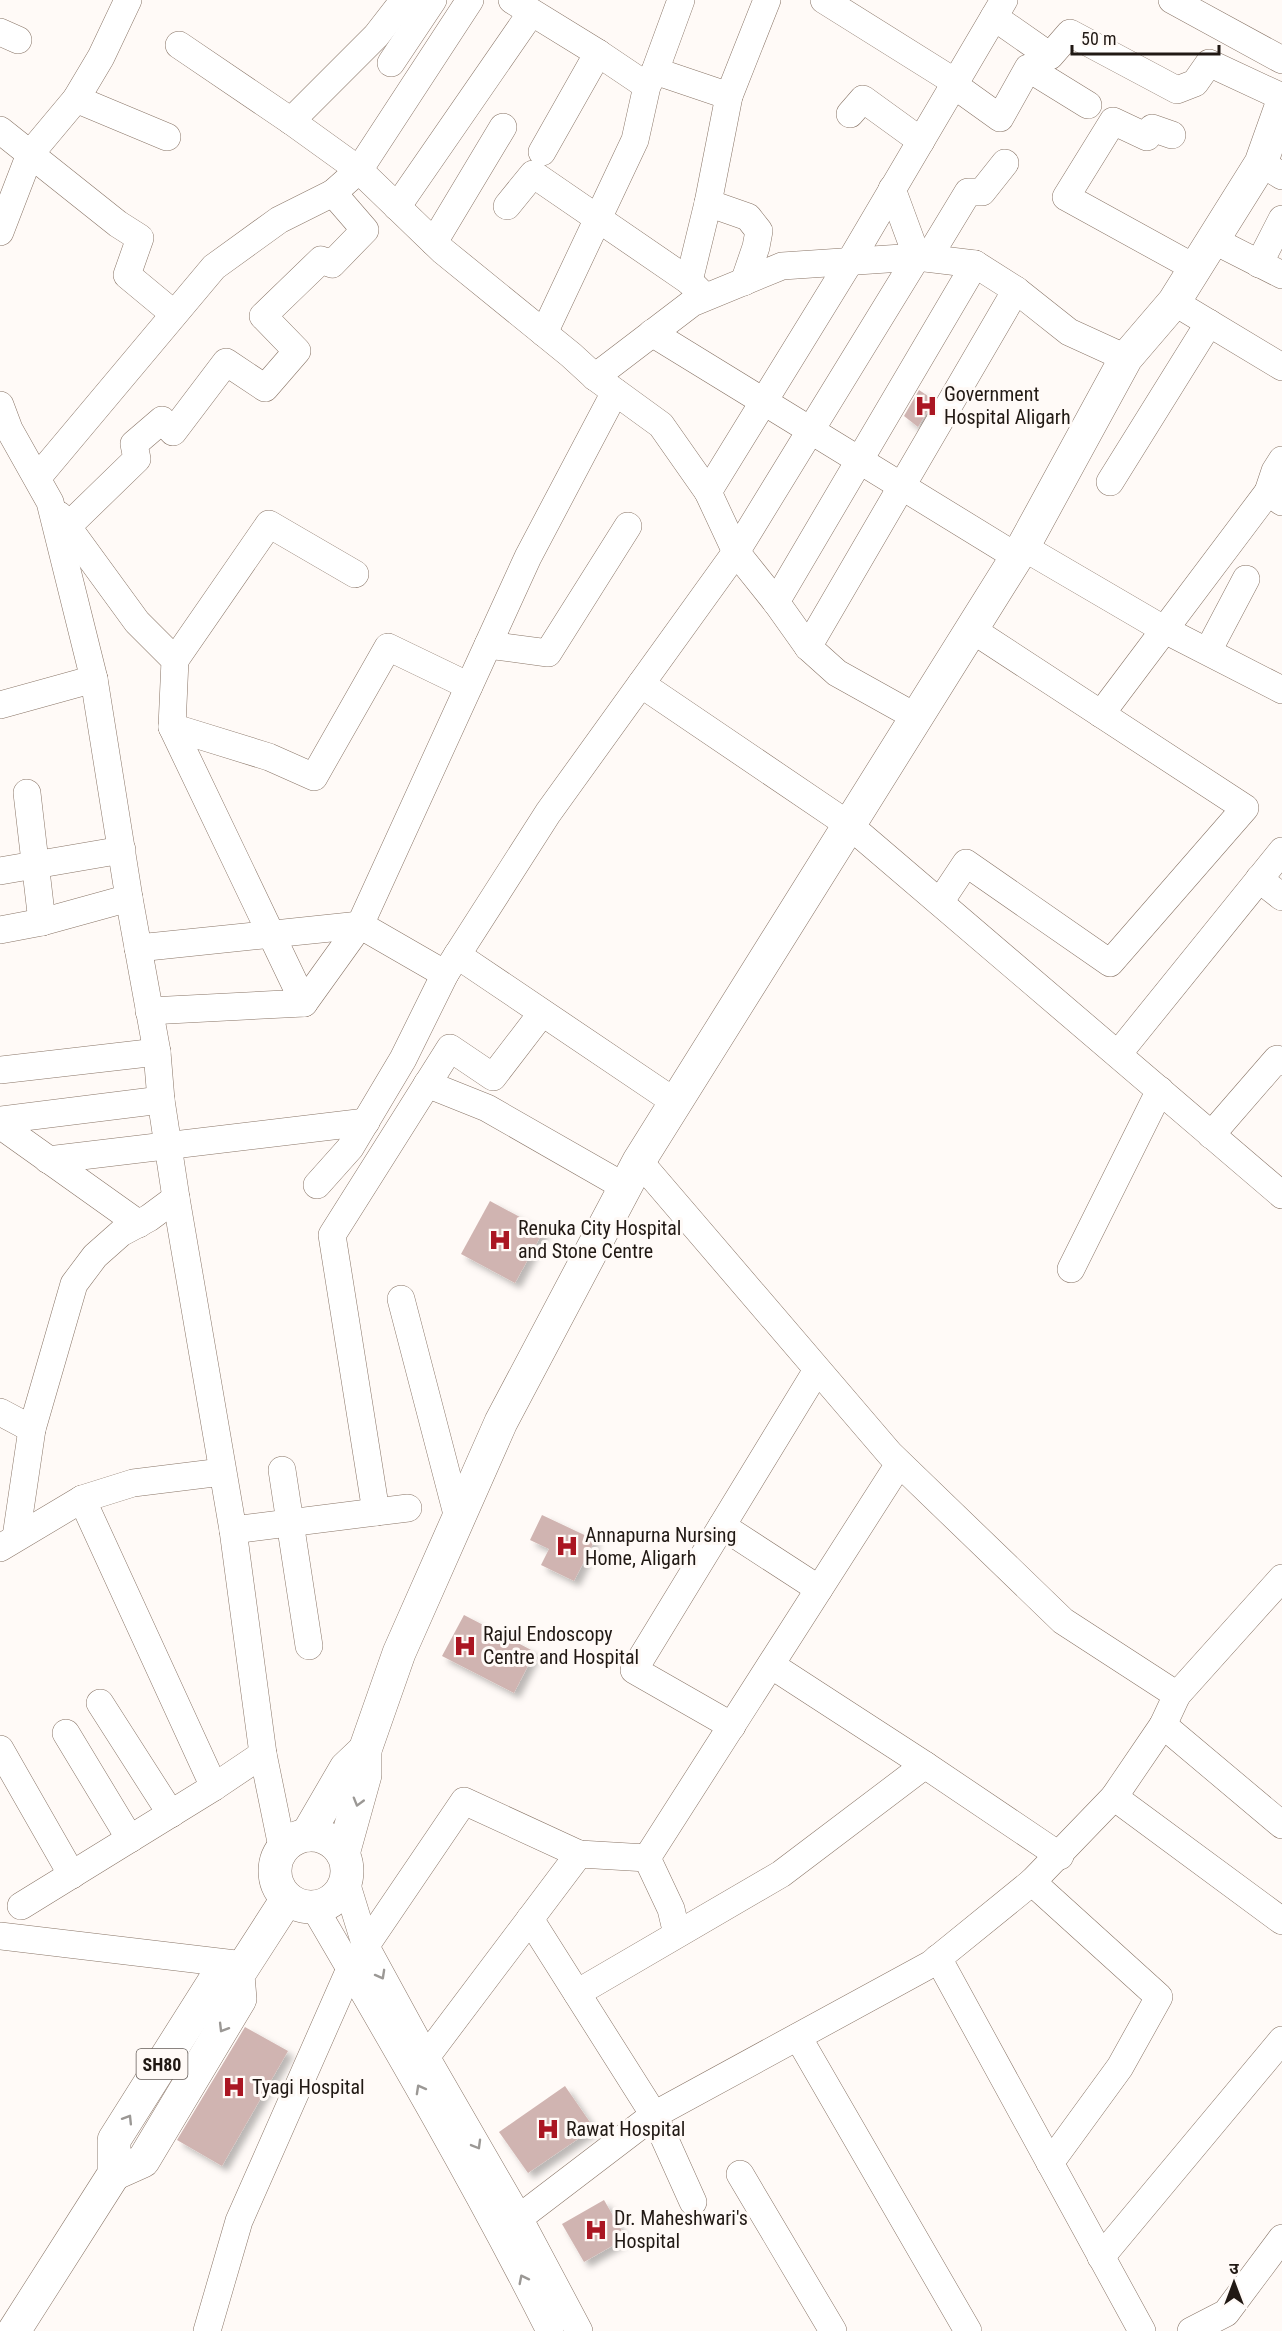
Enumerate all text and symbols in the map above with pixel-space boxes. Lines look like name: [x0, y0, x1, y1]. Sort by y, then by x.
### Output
scale bar: [1072, 18, 1219, 56]
text: 50 m: [1081, 28, 1116, 49]
place label: Government Hospital Aligarh: [944, 382, 1071, 429]
hospital icon: Government Hospital Aligarh: [913, 393, 939, 419]
place label: Renuka City Hospital and Stone Centre: [518, 1216, 681, 1263]
hospital icon: Renuka City Hospital and Stone Centre: [487, 1227, 513, 1253]
place label: Annapurna Nursing Home, Aligarh: [585, 1523, 736, 1570]
hospital icon: Annapurna Nursing Home, Aligarh: [554, 1533, 580, 1559]
place label: Rajul Endoscopy Centre and Hospital: [483, 1622, 639, 1669]
hospital icon: Rajul Endoscopy Centre and Hospital: [452, 1633, 478, 1659]
one-way arrow: [352, 1797, 365, 1807]
one-way arrow: [374, 1969, 385, 1980]
one-way arrow: [218, 2022, 230, 2032]
road number: SH80: [136, 2049, 188, 2079]
hospital icon: Tyagi Hospital: [221, 2074, 247, 2100]
place label: Tyagi Hospital: [252, 2075, 365, 2099]
one-way arrow: [416, 2085, 427, 2095]
one-way arrow: [120, 2115, 132, 2125]
hospital icon: Rawat Hospital: [535, 2116, 561, 2142]
place label: Rawat Hospital: [566, 2117, 685, 2141]
one-way arrow: [469, 2139, 481, 2149]
place label: Dr. Maheshwari's Hospital: [614, 2206, 748, 2253]
hospital icon: Dr. Maheshwari's Hospital: [583, 2217, 609, 2243]
north arrow: [1204, 2253, 1264, 2313]
text: उ: [1229, 2259, 1239, 2278]
one-way arrow: [519, 2274, 531, 2285]

